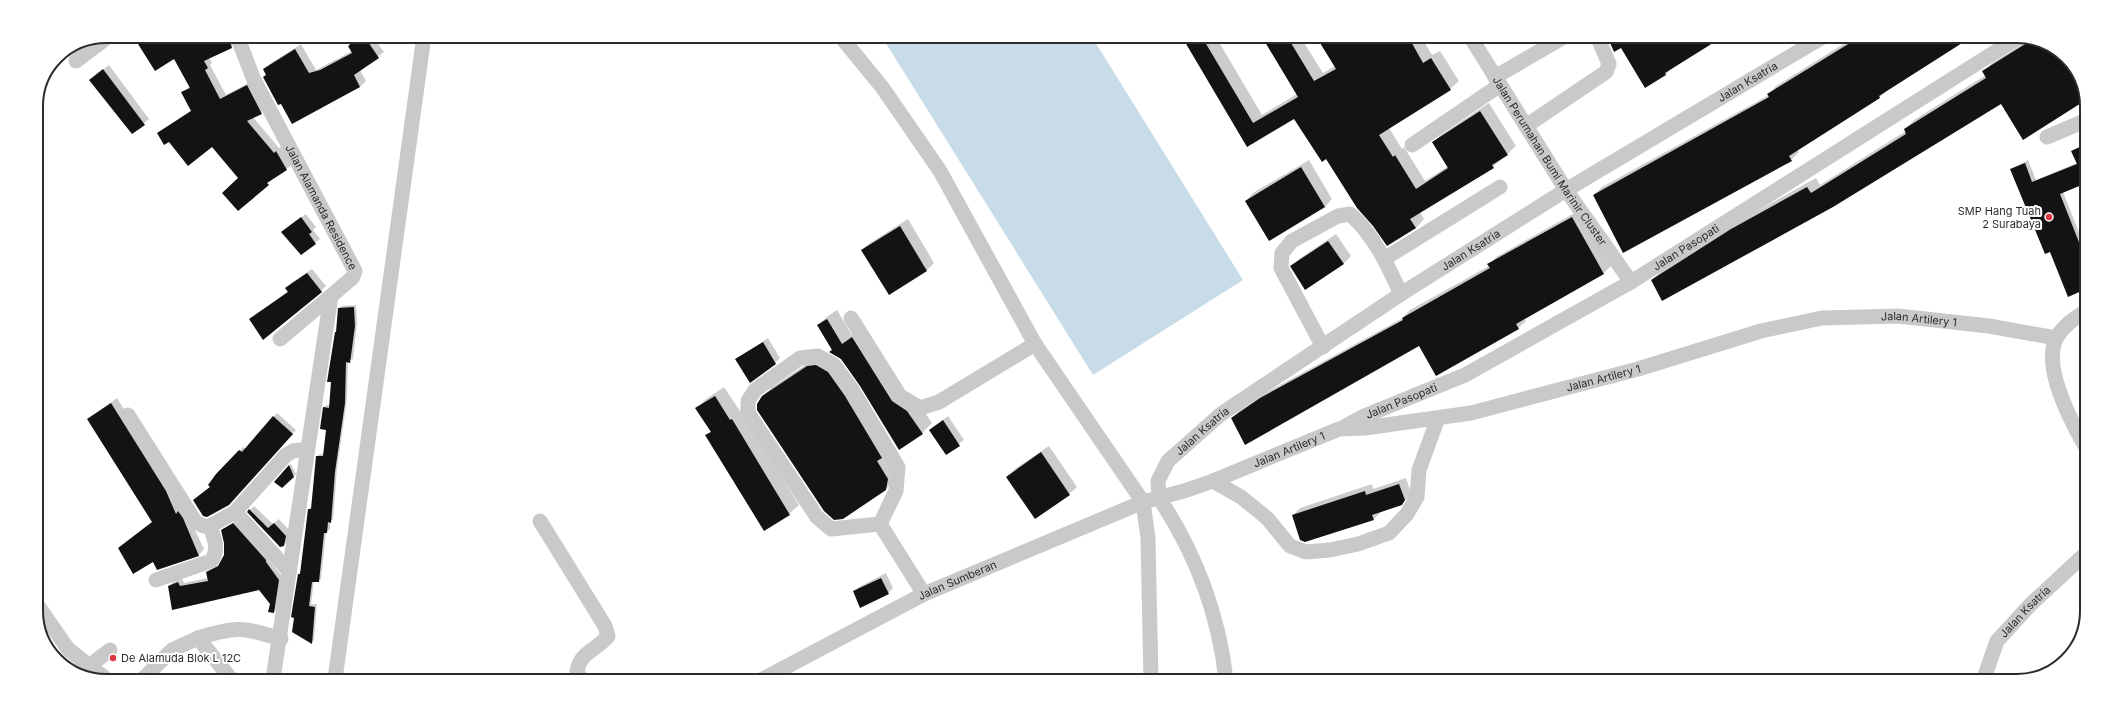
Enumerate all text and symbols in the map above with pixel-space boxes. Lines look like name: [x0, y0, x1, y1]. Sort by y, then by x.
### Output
street label: Jalan Ksatria: [1715, 59, 1780, 105]
street label: Jalan Perumahan Bumi Marinir Cluster: [1490, 74, 1610, 248]
street label: Jalan Alamanda Residence: [282, 142, 360, 272]
place label: SMP Hang Tuah 2 Surabaya: [1958, 204, 2041, 231]
marker: SMP Hang Tuah 2 Surabaya: [2044, 212, 2054, 222]
street label: Jalan Pasopati: [1650, 221, 1722, 274]
street label: Jalan Ksatria: [1439, 226, 1503, 274]
street label: Jalan Artilery 1: [1881, 309, 1958, 329]
street label: Jalan Artilery 1: [1565, 362, 1642, 395]
street label: Jalan Pasopati: [1363, 380, 1439, 422]
street label: Jalan Ksatria: [1172, 404, 1232, 458]
street label: Jalan Artilery 1: [1251, 429, 1327, 471]
street label: Jalan Sumberan: [915, 557, 999, 603]
street label: Jalan Ksatria: [1997, 583, 2053, 641]
place label: De Alamuda Blok L 12C: [121, 651, 241, 665]
marker: De Alamuda Blok L 12C: [108, 653, 118, 663]

